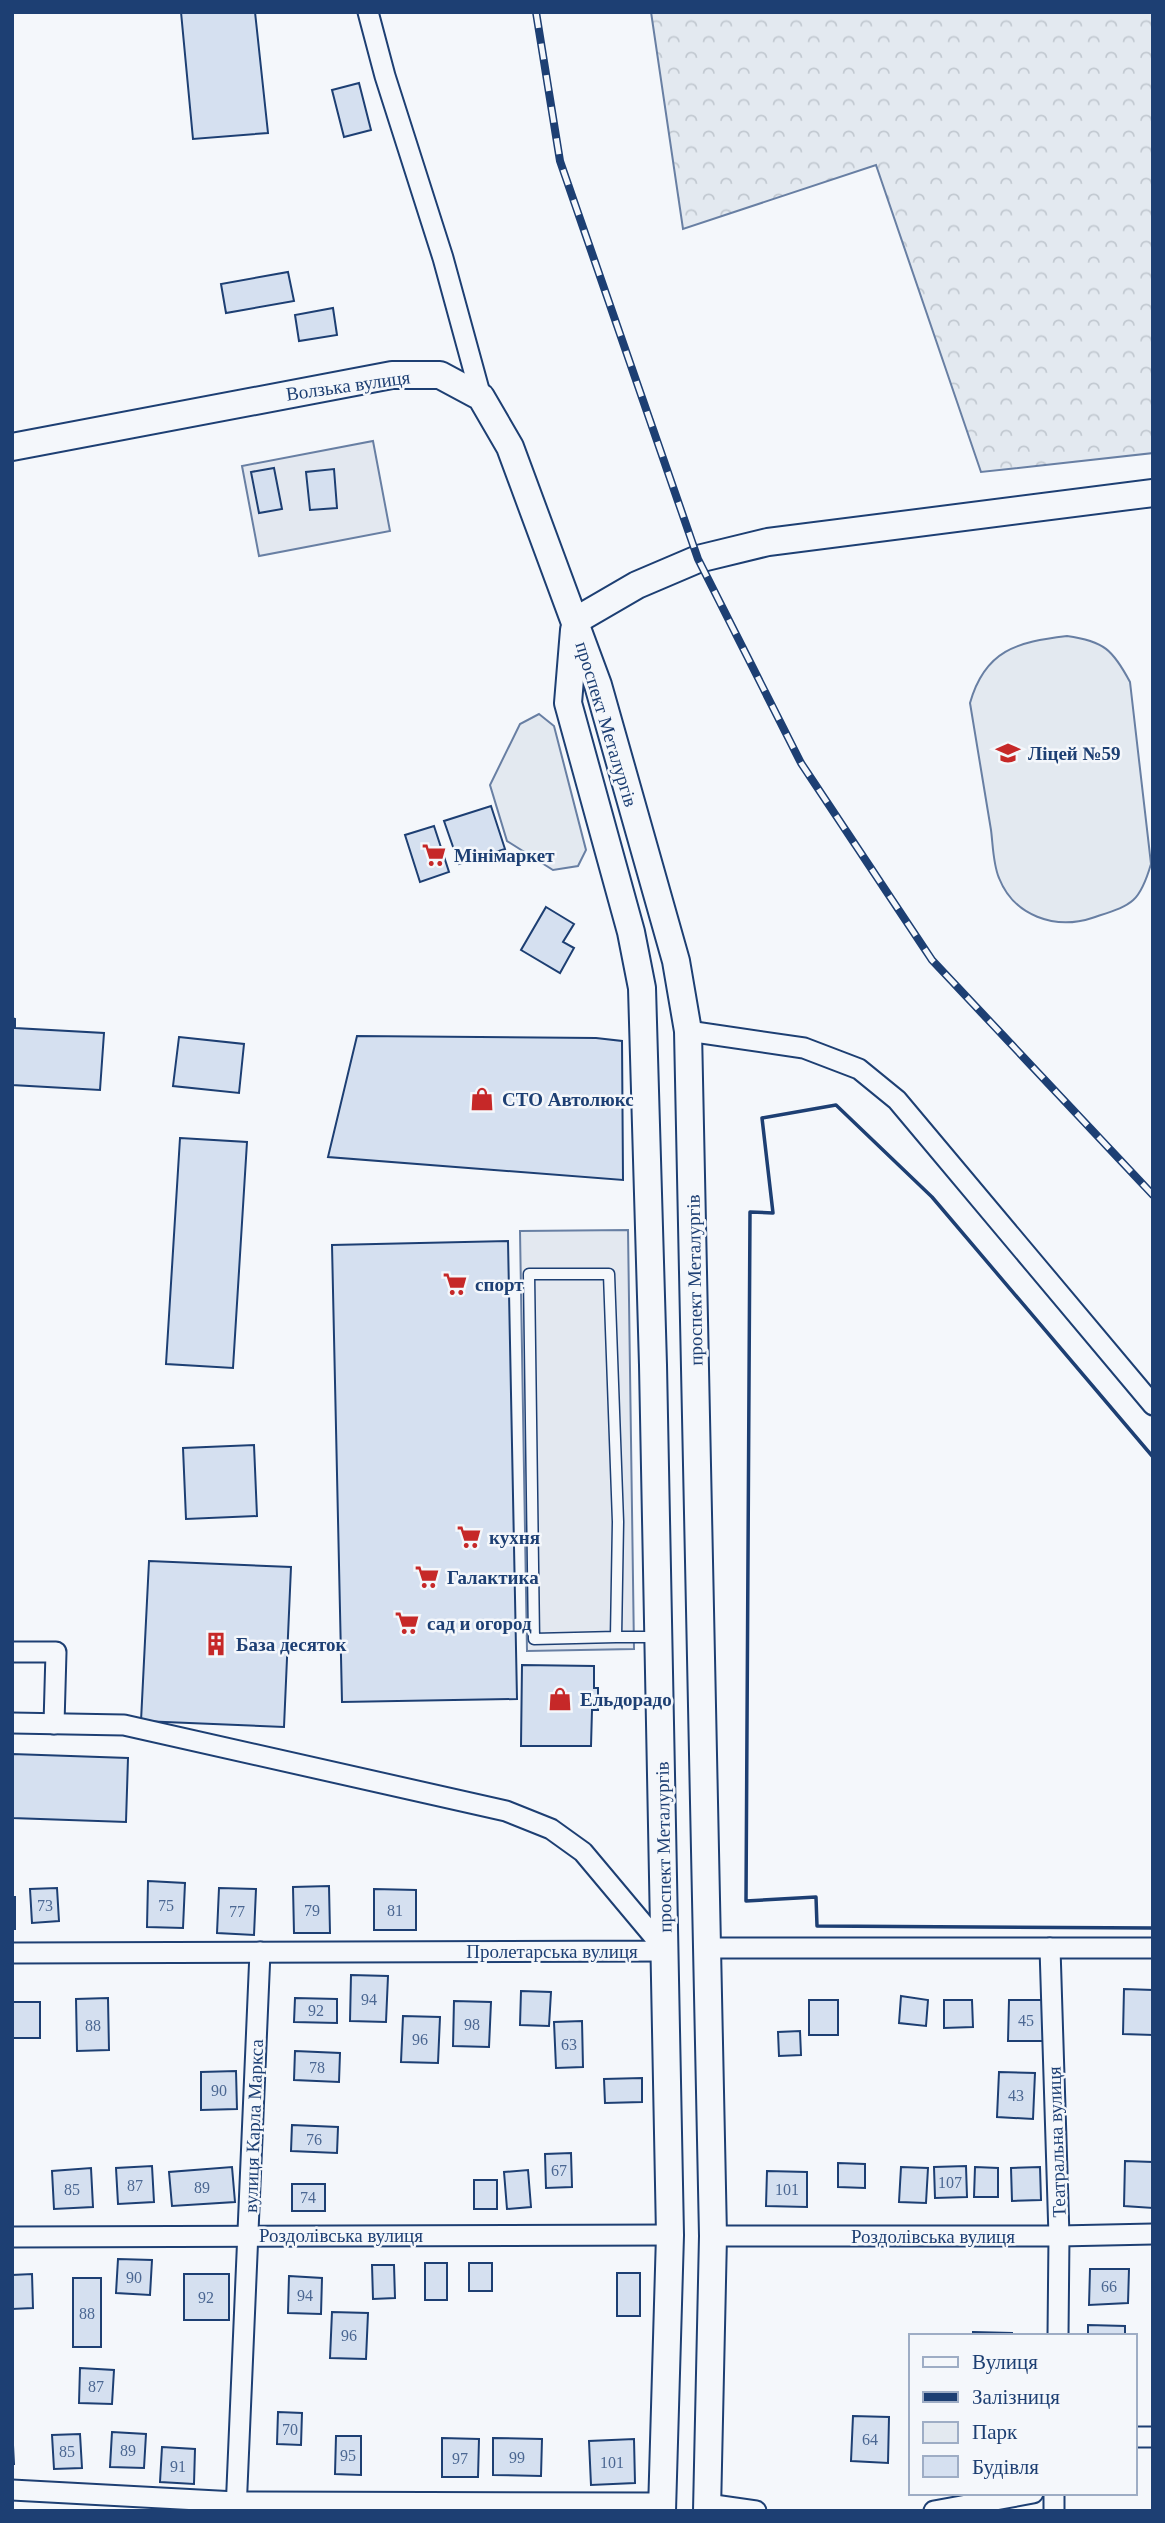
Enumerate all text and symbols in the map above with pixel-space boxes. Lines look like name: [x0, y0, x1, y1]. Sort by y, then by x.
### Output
street label: Волзька вулиця: [285, 366, 412, 405]
street label: проспект Металургів: [571, 639, 642, 809]
school or university icon: Ліцей №59: [994, 739, 1022, 767]
place label: Ліцей №59: [1028, 743, 1121, 764]
supermarket icon: Мінімаркет: [420, 841, 448, 869]
place label: Мінімаркет: [454, 845, 555, 866]
shop icon: СТО Автолюкс: [468, 1085, 496, 1113]
place label: СТО Автолюкс: [502, 1089, 634, 1110]
street label: проспект Металургів: [683, 1194, 706, 1366]
supermarket icon: спорт: [441, 1270, 469, 1298]
place label: спорт: [475, 1274, 524, 1295]
supermarket icon: кухня: [455, 1523, 483, 1551]
place label: кухня: [489, 1527, 540, 1548]
supermarket icon: Галактика: [413, 1563, 441, 1591]
place label: Галактика: [447, 1567, 539, 1588]
supermarket icon: сад и огород: [393, 1609, 421, 1637]
place label: сад и огород: [427, 1613, 532, 1634]
building icon: База десяток: [202, 1630, 230, 1658]
place label: База десяток: [236, 1634, 347, 1655]
shop icon: Ельдорадо: [546, 1685, 574, 1713]
place label: Ельдорадо: [580, 1689, 672, 1710]
street label: проспект Металургів: [652, 1761, 675, 1933]
house number: 73: [37, 1897, 53, 1914]
house number: 75: [158, 1897, 174, 1914]
house number: 79: [304, 1902, 320, 1919]
house number: 81: [387, 1902, 403, 1919]
house number: 77: [229, 1903, 245, 1920]
street label: Пролетарська вулиця: [466, 1941, 638, 1962]
house number: 94: [361, 1991, 377, 2008]
house number: 92: [308, 2002, 324, 2019]
house number: 45: [1018, 2012, 1034, 2029]
house number: 98: [464, 2016, 480, 2033]
house number: 88: [85, 2017, 101, 2034]
house number: 96: [412, 2031, 428, 2048]
house number: 63: [561, 2036, 577, 2053]
street label: вулиця Карла Маркса: [240, 2038, 267, 2213]
house number: 78: [309, 2059, 325, 2076]
street label: Театральна вулиця: [1043, 2066, 1070, 2218]
house number: 90: [211, 2082, 227, 2099]
house number: 43: [1008, 2087, 1024, 2104]
house number: 76: [306, 2131, 322, 2148]
house number: 67: [551, 2162, 567, 2179]
house number: 107: [938, 2174, 962, 2191]
house number: 87: [127, 2177, 143, 2194]
house number: 89: [194, 2179, 210, 2196]
house number: 85: [64, 2181, 80, 2198]
house number: 101: [775, 2181, 799, 2198]
house number: 74: [300, 2189, 316, 2206]
street label: Роздолівська вулиця: [259, 2225, 423, 2246]
street label: Роздолівська вулиця: [851, 2226, 1015, 2247]
house number: 90: [126, 2269, 142, 2286]
house number: 66: [1101, 2278, 1117, 2295]
house number: 94: [297, 2287, 313, 2304]
house number: 92: [198, 2289, 214, 2306]
house number: 88: [79, 2305, 95, 2322]
house number: 96: [341, 2327, 357, 2344]
legend: [909, 2334, 1137, 2495]
text: Вулиця: [972, 2350, 1038, 2374]
house number: 87: [88, 2378, 104, 2395]
text: Залізниця: [972, 2385, 1060, 2409]
text: Парк: [972, 2420, 1018, 2444]
house number: 70: [282, 2421, 298, 2438]
house number: 64: [862, 2431, 878, 2448]
house number: 89: [120, 2442, 136, 2459]
house number: 85: [59, 2443, 75, 2460]
house number: 95: [340, 2447, 356, 2464]
house number: 99: [509, 2449, 525, 2466]
house number: 97: [452, 2450, 468, 2467]
house number: 101: [600, 2454, 624, 2471]
text: Будівля: [972, 2455, 1039, 2479]
house number: 91: [170, 2458, 186, 2475]

